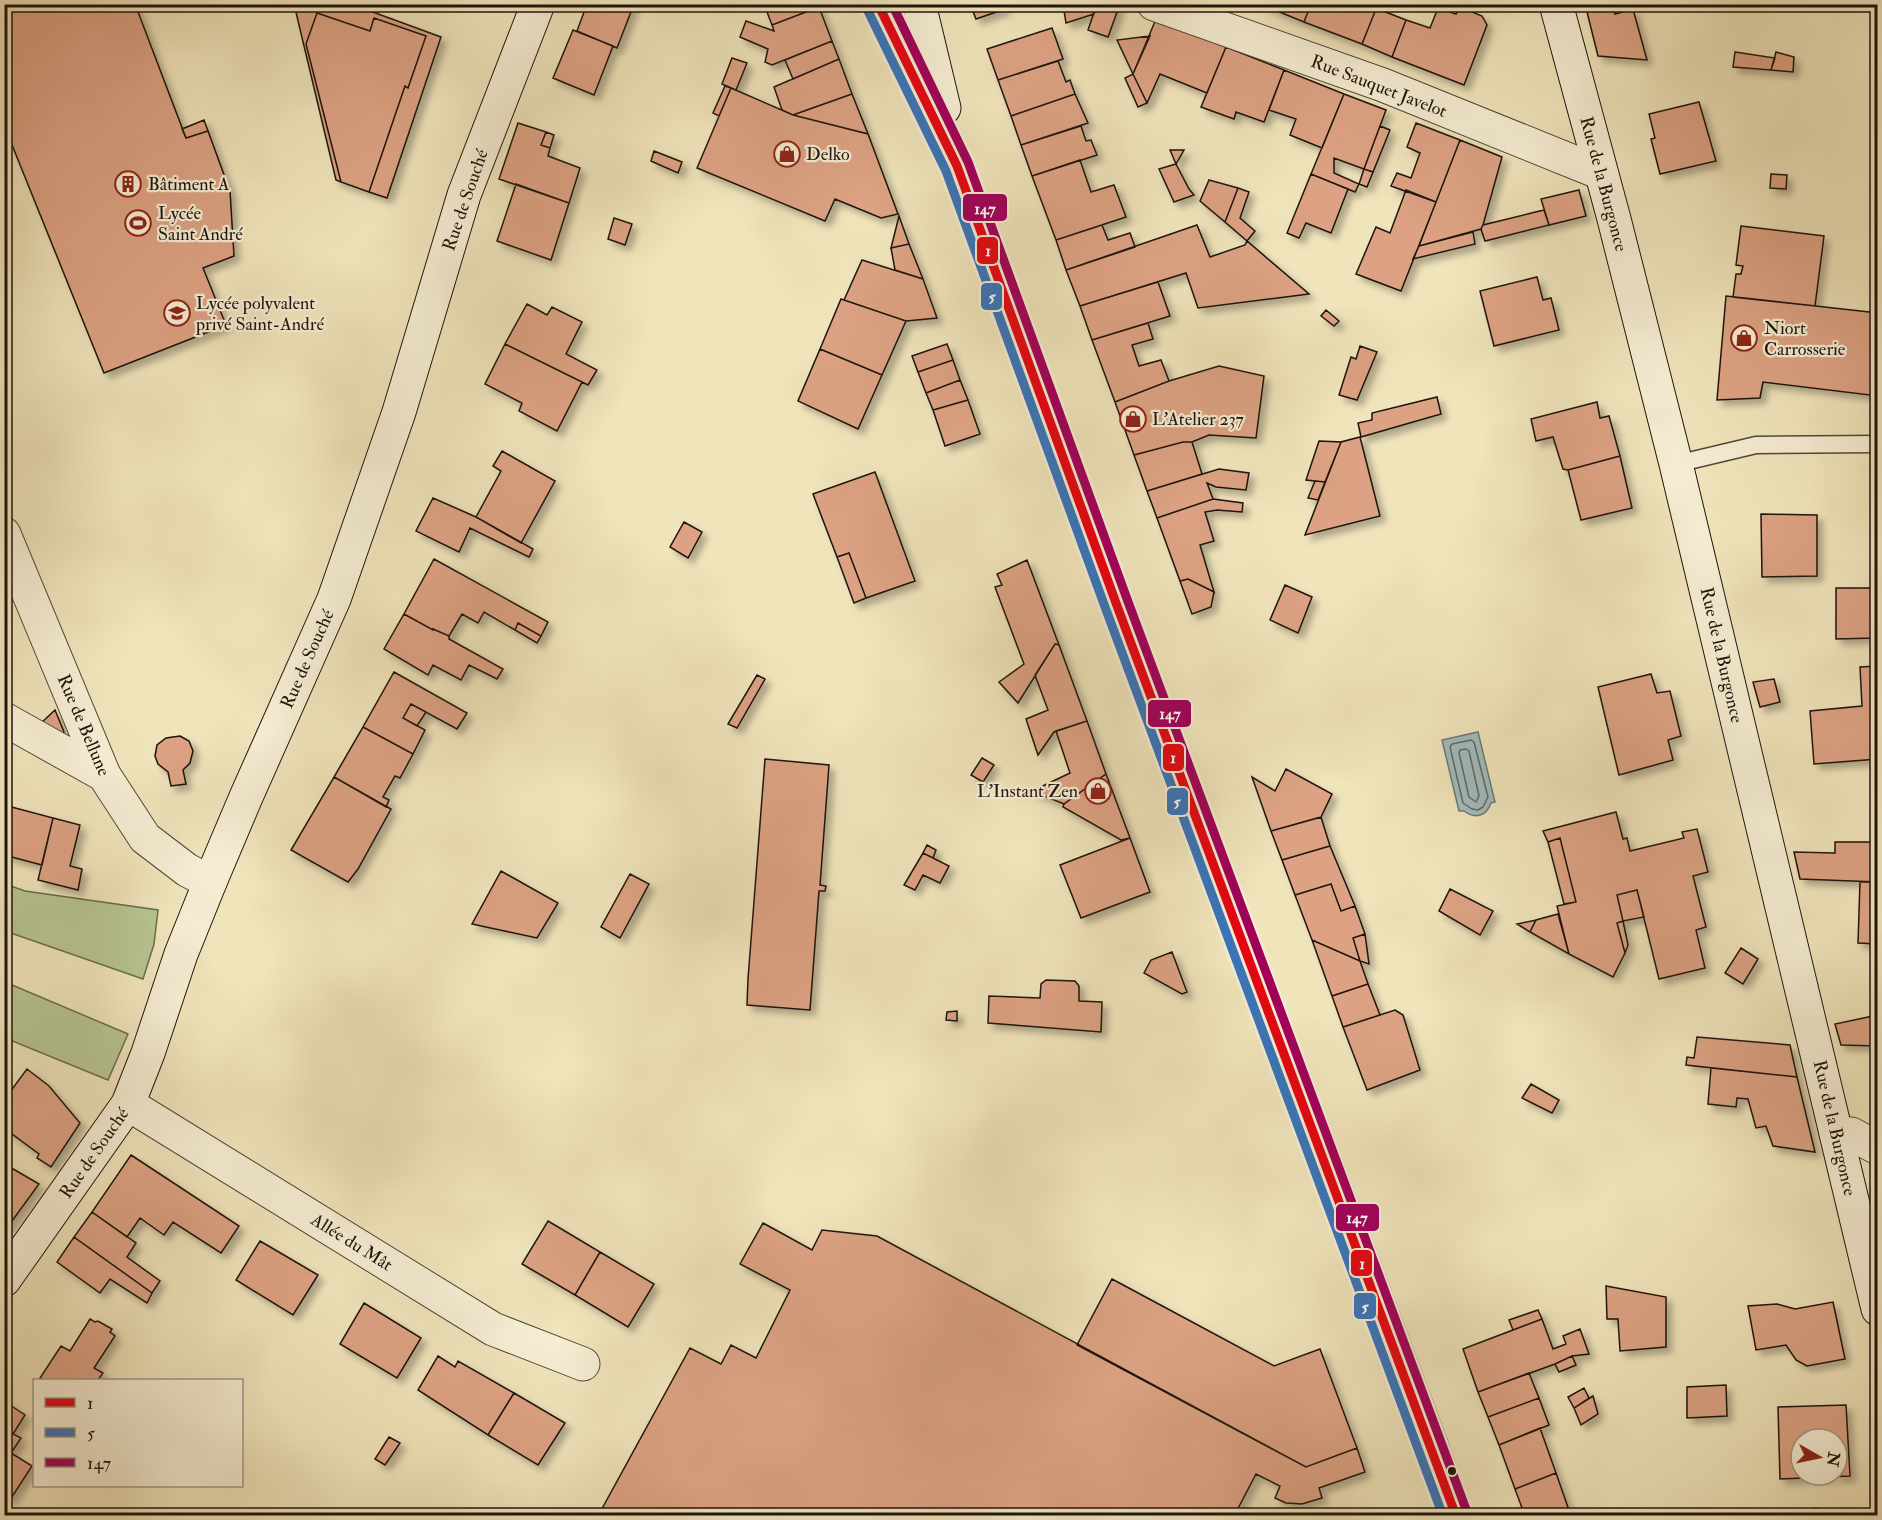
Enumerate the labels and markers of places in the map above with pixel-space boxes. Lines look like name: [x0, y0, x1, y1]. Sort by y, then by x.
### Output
shop icon: Delko: [772, 139, 802, 169]
place label: Delko: [806, 143, 850, 166]
building icon: Bâtiment A: [113, 169, 143, 199]
place label: Bâtiment A: [148, 173, 230, 196]
place label: Lycée Saint André: [158, 202, 243, 246]
sports icon: Lycée Saint André: [123, 208, 153, 238]
place label: Lycée polyvalent privé Saint-André: [195, 292, 324, 336]
school or university icon: Lycée polyvalent privé Saint-André: [162, 298, 192, 328]
place label: Niort Carrosserie: [1764, 317, 1846, 361]
shop icon: Niort Carrosserie: [1729, 323, 1759, 353]
shop icon: L'Atelier 237: [1118, 404, 1148, 434]
place label: L'Atelier 237: [1152, 408, 1244, 431]
shop icon: L'Instant Zen: [1083, 776, 1113, 806]
place label: L'Instant Zen: [977, 780, 1078, 803]
unlabelled marker: [1446, 1465, 1458, 1477]

